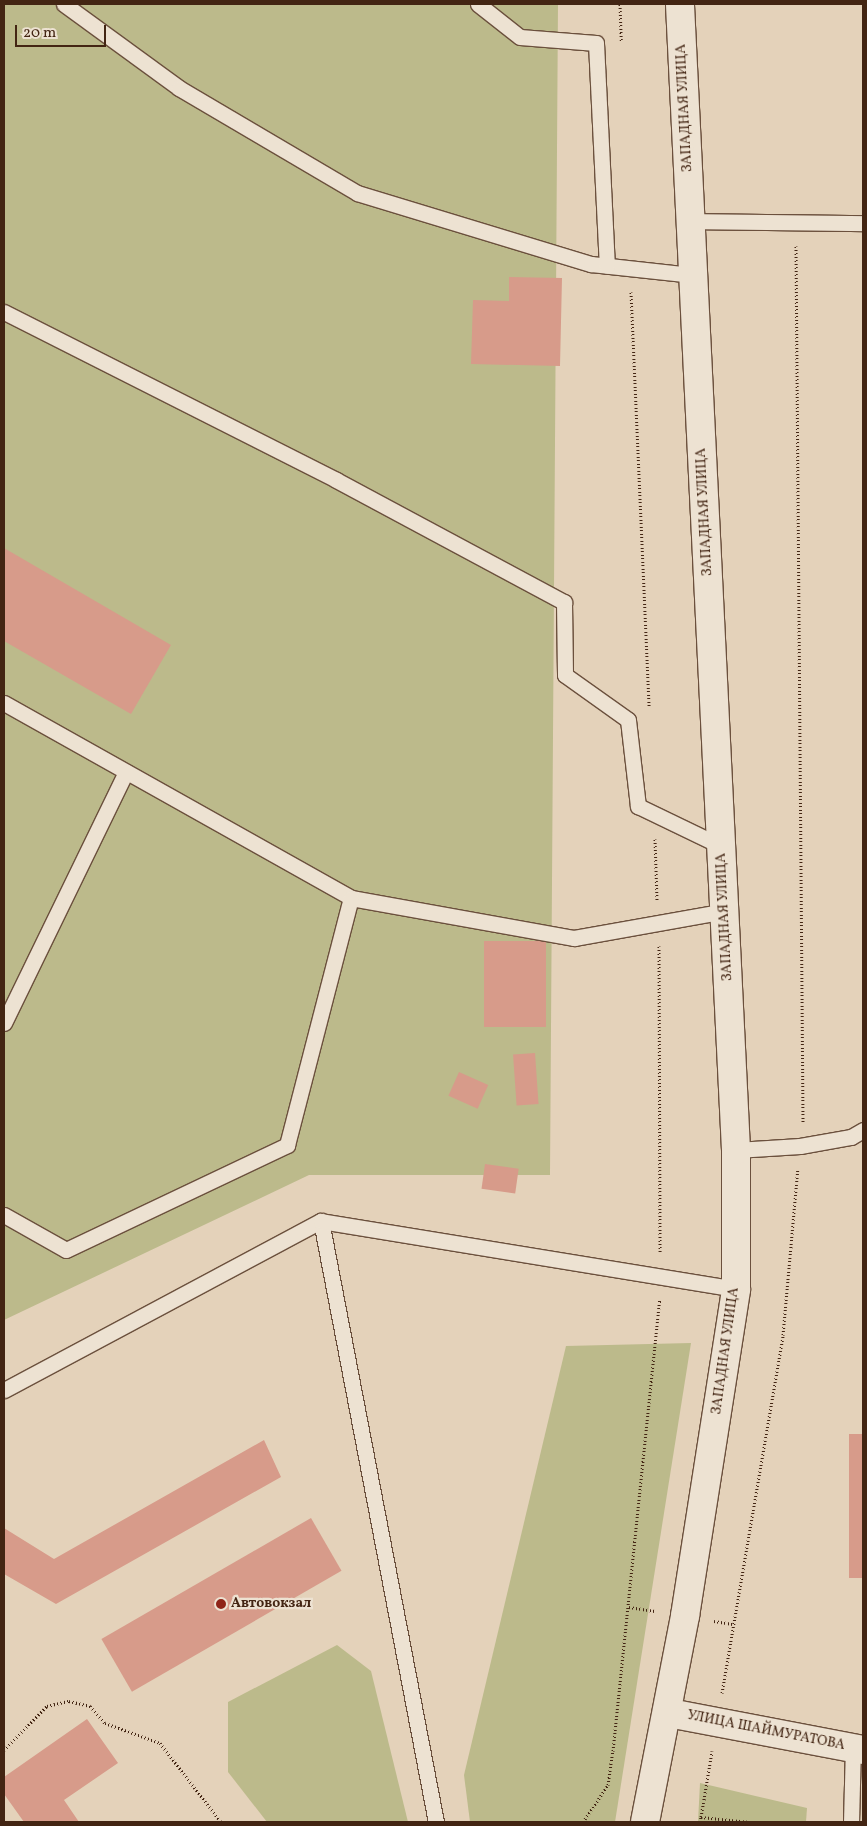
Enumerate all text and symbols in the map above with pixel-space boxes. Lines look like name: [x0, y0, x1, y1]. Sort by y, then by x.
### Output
scale bar: [18, 15, 109, 47]
text: 20 m: [23, 23, 56, 44]
street label: ЗАПАДНАЯ УЛИЦА: [673, 43, 697, 173]
street label: ЗАПАДНАЯ УЛИЦА: [693, 447, 717, 577]
street label: ЗАПАДНАЯ УЛИЦА: [713, 852, 737, 982]
street label: ЗАПАДНАЯ УЛИЦА: [709, 1286, 743, 1416]
place label: Автовокзал: [231, 1596, 311, 1612]
marker: Автовокзал: [215, 1598, 227, 1610]
street label: УЛИЦА ШАЙМУРАТОВА: [686, 1707, 846, 1755]

